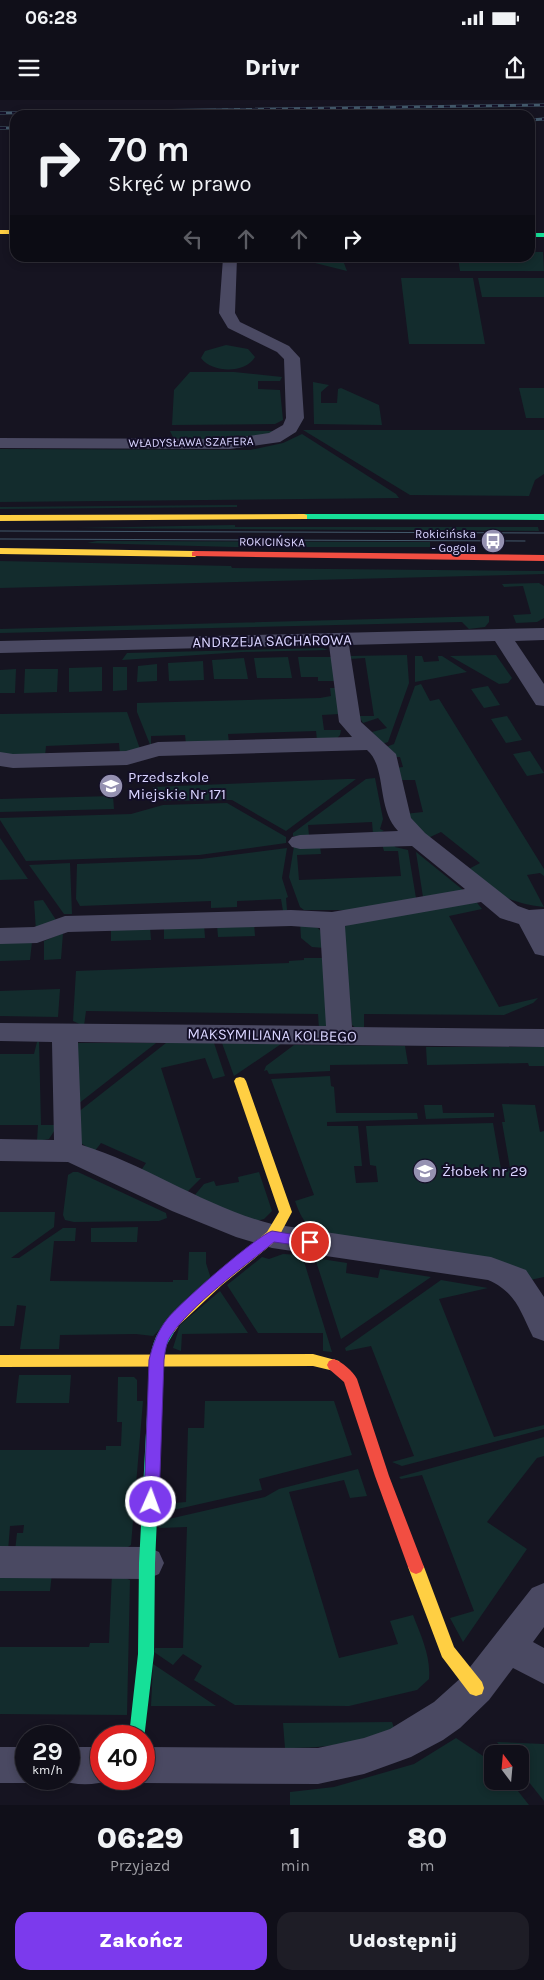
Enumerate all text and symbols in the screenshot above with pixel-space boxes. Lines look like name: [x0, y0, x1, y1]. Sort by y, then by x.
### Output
text: 06:28: [25, 7, 77, 29]
icon: menu: [15, 54, 43, 82]
icon: share: [501, 54, 529, 82]
text: Drivr: [245, 55, 299, 81]
text: 70 m: [108, 129, 190, 170]
icon: right: [25, 130, 90, 195]
text: Skręć w prawo: [108, 171, 252, 197]
icon: left: [179, 225, 207, 253]
icon: ahead: [232, 225, 260, 253]
icon: ahead: [285, 225, 313, 253]
icon: right: [338, 225, 366, 253]
street label: WŁADYSŁAWA SZAFERA: [128, 434, 254, 450]
place label: Rokicińska - Gogola: [415, 527, 476, 555]
bus stop icon: Rokicińska - Gogola: [480, 528, 506, 554]
street label: ROKICIŃSKA: [239, 533, 305, 550]
street label: ANDRZEJA SACHAROWA: [192, 631, 352, 651]
place label: Przedszkole Miejskie Nr 171: [128, 768, 226, 803]
school or university icon: Przedszkole Miejskie Nr 171: [98, 773, 124, 799]
street label: MAKSYMILIANA KOLBEGO: [187, 1025, 357, 1045]
school or university icon: Żłobek nr 29: [412, 1158, 438, 1184]
place label: Żłobek nr 29: [442, 1162, 527, 1180]
pin: [289, 1221, 331, 1263]
icon: arrive: [296, 1228, 324, 1256]
position arrow: [124, 1475, 176, 1527]
speed limit sign: 40: [90, 1725, 155, 1790]
text: 29: [32, 1737, 63, 1766]
north arrow: [484, 1745, 529, 1790]
map controls: [484, 1745, 529, 1790]
text: km/h: [32, 1763, 63, 1777]
text: 06:29: [97, 1820, 184, 1856]
text: 1: [289, 1820, 301, 1856]
text: 80: [407, 1820, 447, 1856]
text: Przyjazd: [110, 1856, 171, 1875]
text: min: [280, 1856, 310, 1875]
text: m: [419, 1856, 434, 1875]
button: Zakończ: [15, 1912, 267, 1970]
button: Udostępnij: [277, 1912, 529, 1970]

